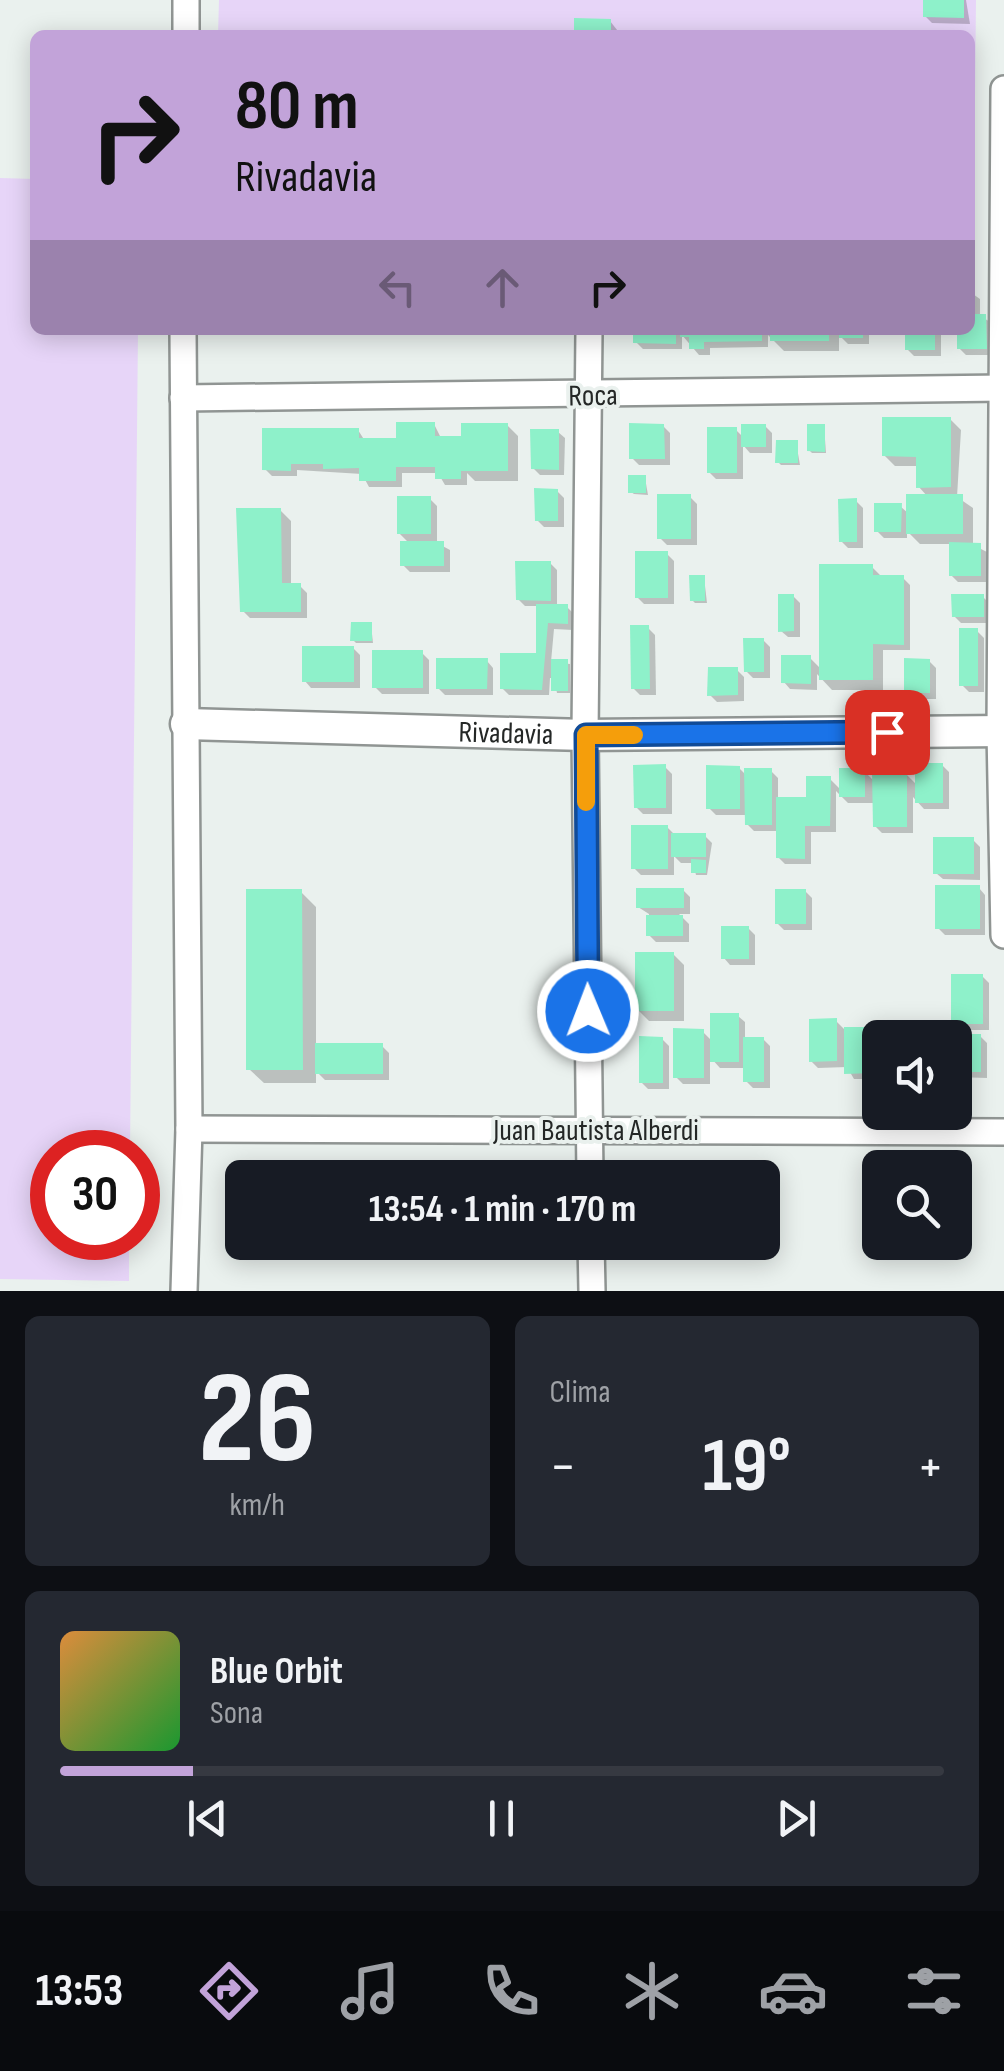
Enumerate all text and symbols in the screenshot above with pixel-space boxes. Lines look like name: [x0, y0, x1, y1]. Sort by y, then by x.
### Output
text: 80 m: [235, 65, 359, 149]
icon: right: [70, 70, 200, 200]
text: Rivadavia: [235, 150, 377, 205]
icon: left: [370, 260, 425, 315]
icon: ahead: [475, 260, 530, 315]
icon: right: [580, 260, 635, 315]
street label: Roca: [568, 378, 618, 414]
pin: [845, 690, 930, 775]
icon: arrive: [860, 705, 915, 760]
street label: Rivadavia: [458, 715, 554, 753]
position arrow: [536, 959, 640, 1063]
map controls: [862, 1020, 972, 1260]
button: sound: [862, 1020, 972, 1130]
street label: Juan Bautista Alberdi: [492, 1113, 699, 1149]
speed limit sign: 30: [30, 1130, 160, 1260]
button: search: [862, 1150, 972, 1260]
text: 13:54 · 1 min · 170 m: [369, 1187, 636, 1232]
text: 26: [198, 1343, 316, 1499]
text: Clima: [550, 1373, 610, 1412]
text: 19°: [703, 1422, 791, 1513]
text: −: [550, 1434, 576, 1501]
text: +: [917, 1434, 944, 1501]
text: km/h: [230, 1486, 285, 1525]
text: Blue Orbit: [210, 1649, 343, 1694]
text: Sona: [210, 1694, 263, 1733]
icon: previous: [180, 1791, 235, 1846]
icon: pause: [474, 1791, 529, 1846]
icon: next: [769, 1791, 824, 1846]
icon: directions: [194, 1956, 264, 2026]
icon: music: [335, 1956, 405, 2026]
icon: phone: [476, 1956, 546, 2026]
icon: climate: [617, 1956, 687, 2026]
icon: car: [758, 1956, 828, 2026]
icon: filters: [899, 1956, 969, 2026]
text: 13:53: [35, 1964, 123, 2019]

